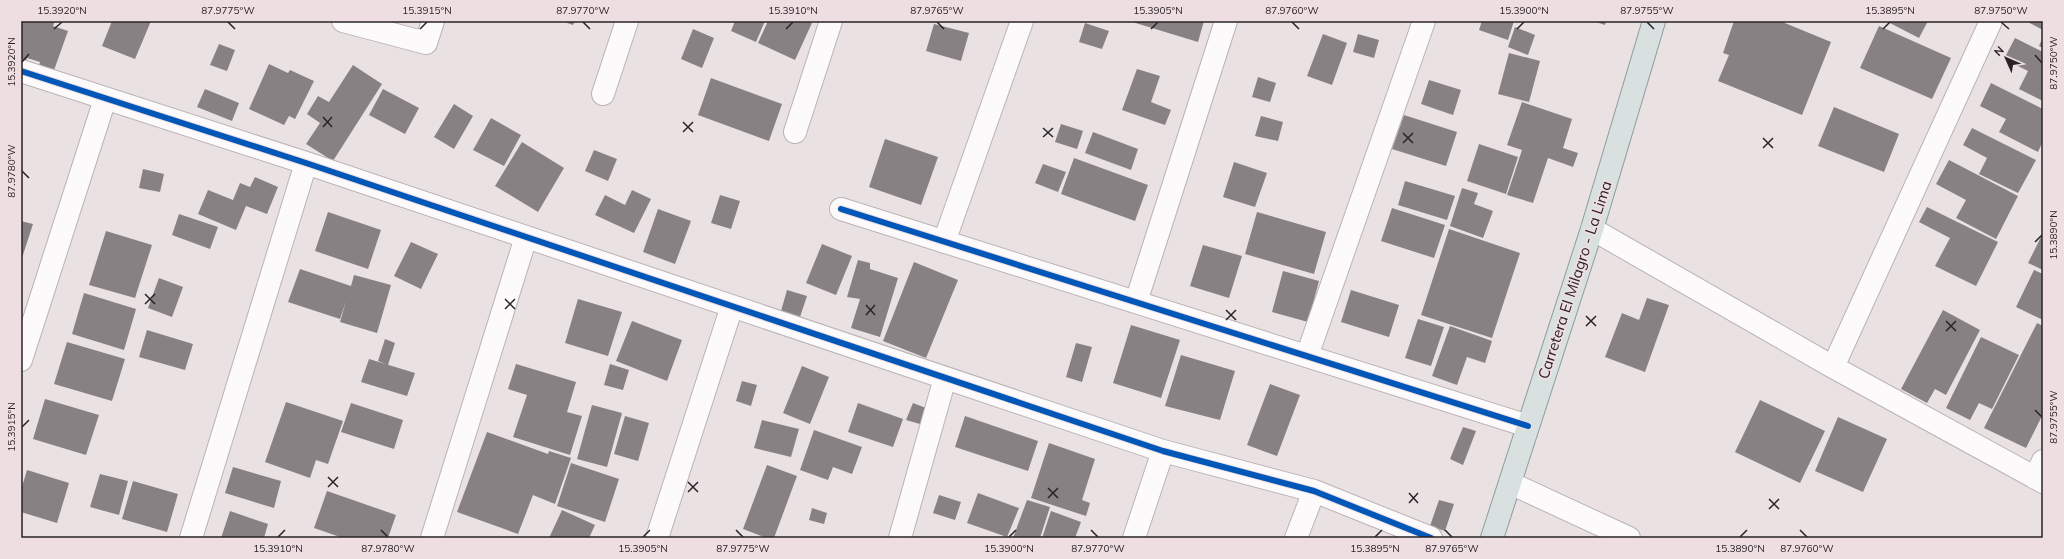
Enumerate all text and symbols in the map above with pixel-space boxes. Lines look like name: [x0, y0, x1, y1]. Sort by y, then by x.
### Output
text: 15.3920°N: [37, 4, 87, 17]
text: 87.9775°W: [201, 4, 255, 17]
text: 15.3915°N: [402, 4, 452, 17]
text: 87.9770°W: [556, 4, 610, 17]
text: 15.3910°N: [768, 4, 818, 17]
text: 87.9765°W: [910, 4, 964, 17]
text: 15.3905°N: [1133, 4, 1183, 17]
text: 87.9760°W: [1265, 4, 1319, 17]
text: 15.3900°N: [1499, 4, 1549, 17]
text: 87.9755°W: [1620, 4, 1674, 17]
text: 15.3895°N: [1865, 4, 1915, 17]
text: 87.9750°W: [1974, 4, 2028, 17]
text: 87.9750°W: [2047, 36, 2060, 90]
text: 15.3920°N: [5, 37, 18, 87]
north arrow: [1986, 38, 2026, 78]
text: N: [1991, 43, 2007, 59]
text: 87.9780°W: [5, 144, 18, 198]
street label: Carretera El Milagro - La Lima: [1533, 178, 1616, 381]
text: 15.3890°N: [2047, 210, 2060, 260]
text: 87.9755°W: [2047, 390, 2060, 444]
text: 15.3915°N: [5, 402, 18, 452]
text: 15.3910°N: [253, 542, 303, 555]
text: 87.9780°W: [361, 542, 415, 555]
text: 15.3905°N: [618, 542, 668, 555]
text: 87.9775°W: [716, 542, 770, 555]
text: 15.3900°N: [984, 542, 1034, 555]
text: 87.9770°W: [1071, 542, 1125, 555]
text: 15.3895°N: [1350, 542, 1400, 555]
text: 87.9765°W: [1425, 542, 1479, 555]
text: 15.3890°N: [1715, 542, 1765, 555]
text: 87.9760°W: [1780, 542, 1834, 555]

